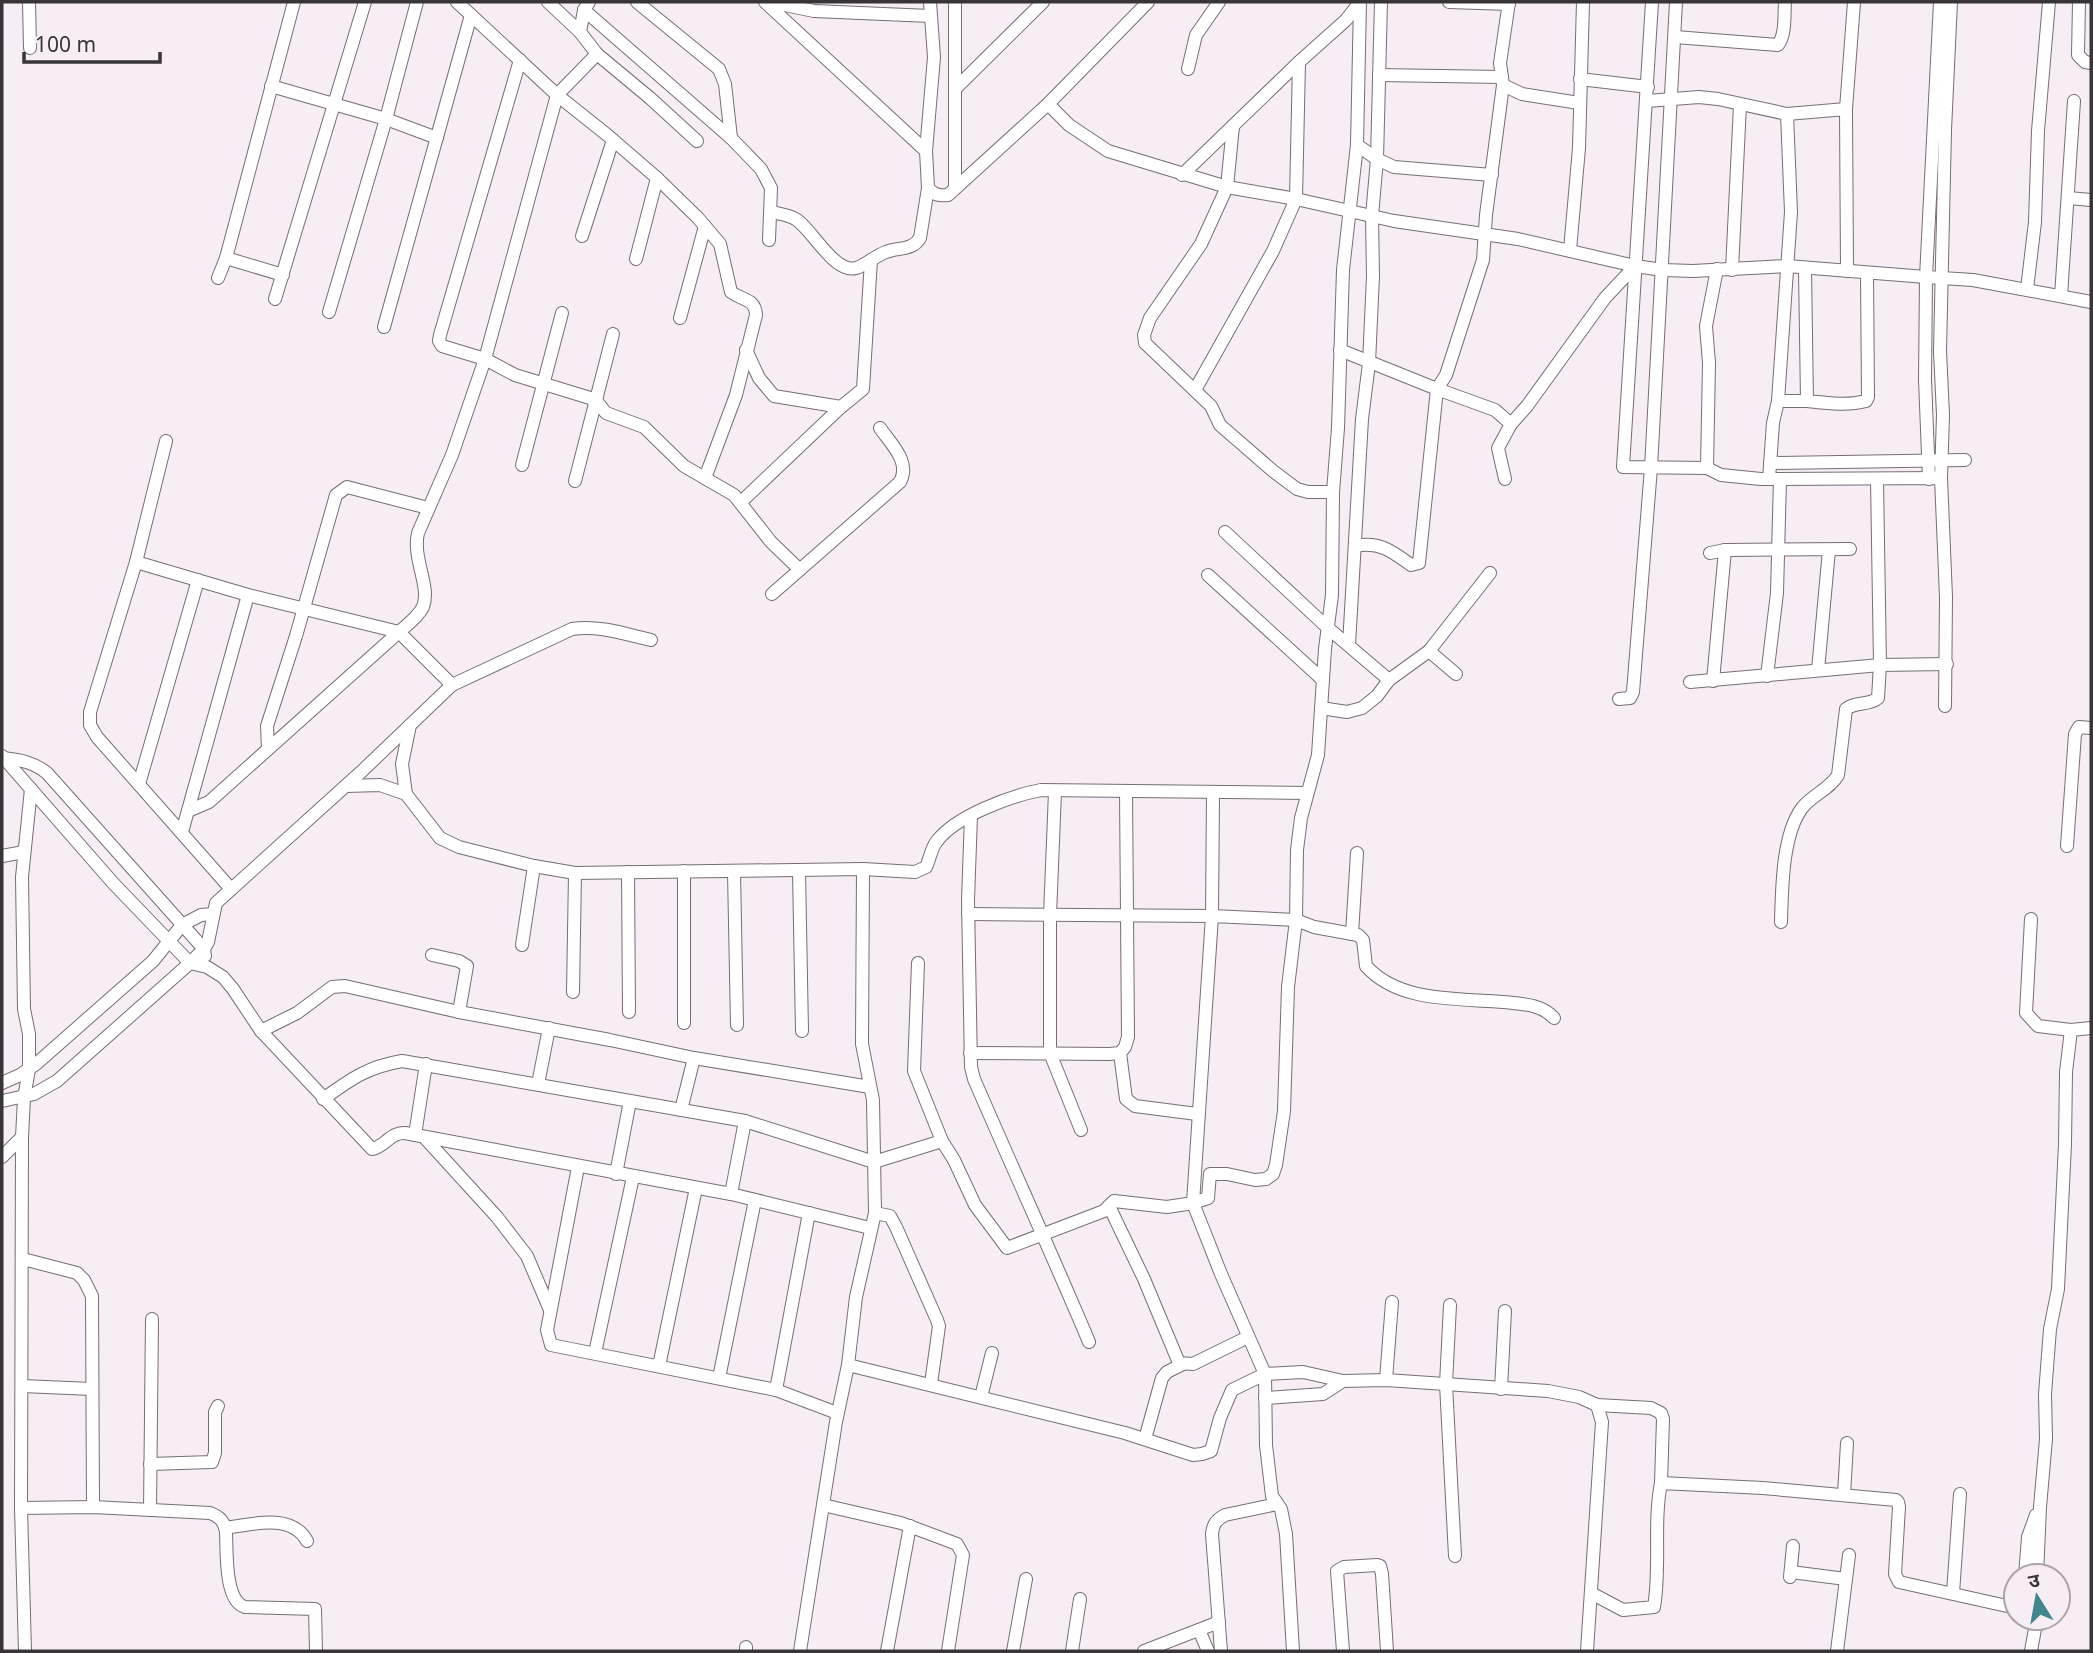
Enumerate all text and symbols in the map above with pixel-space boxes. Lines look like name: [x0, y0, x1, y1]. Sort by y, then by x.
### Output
scale bar: [24, 21, 161, 65]
text: 100 m: [35, 30, 96, 58]
north arrow: [2002, 1562, 2072, 1632]
text: उ: [2026, 1566, 2043, 1594]

